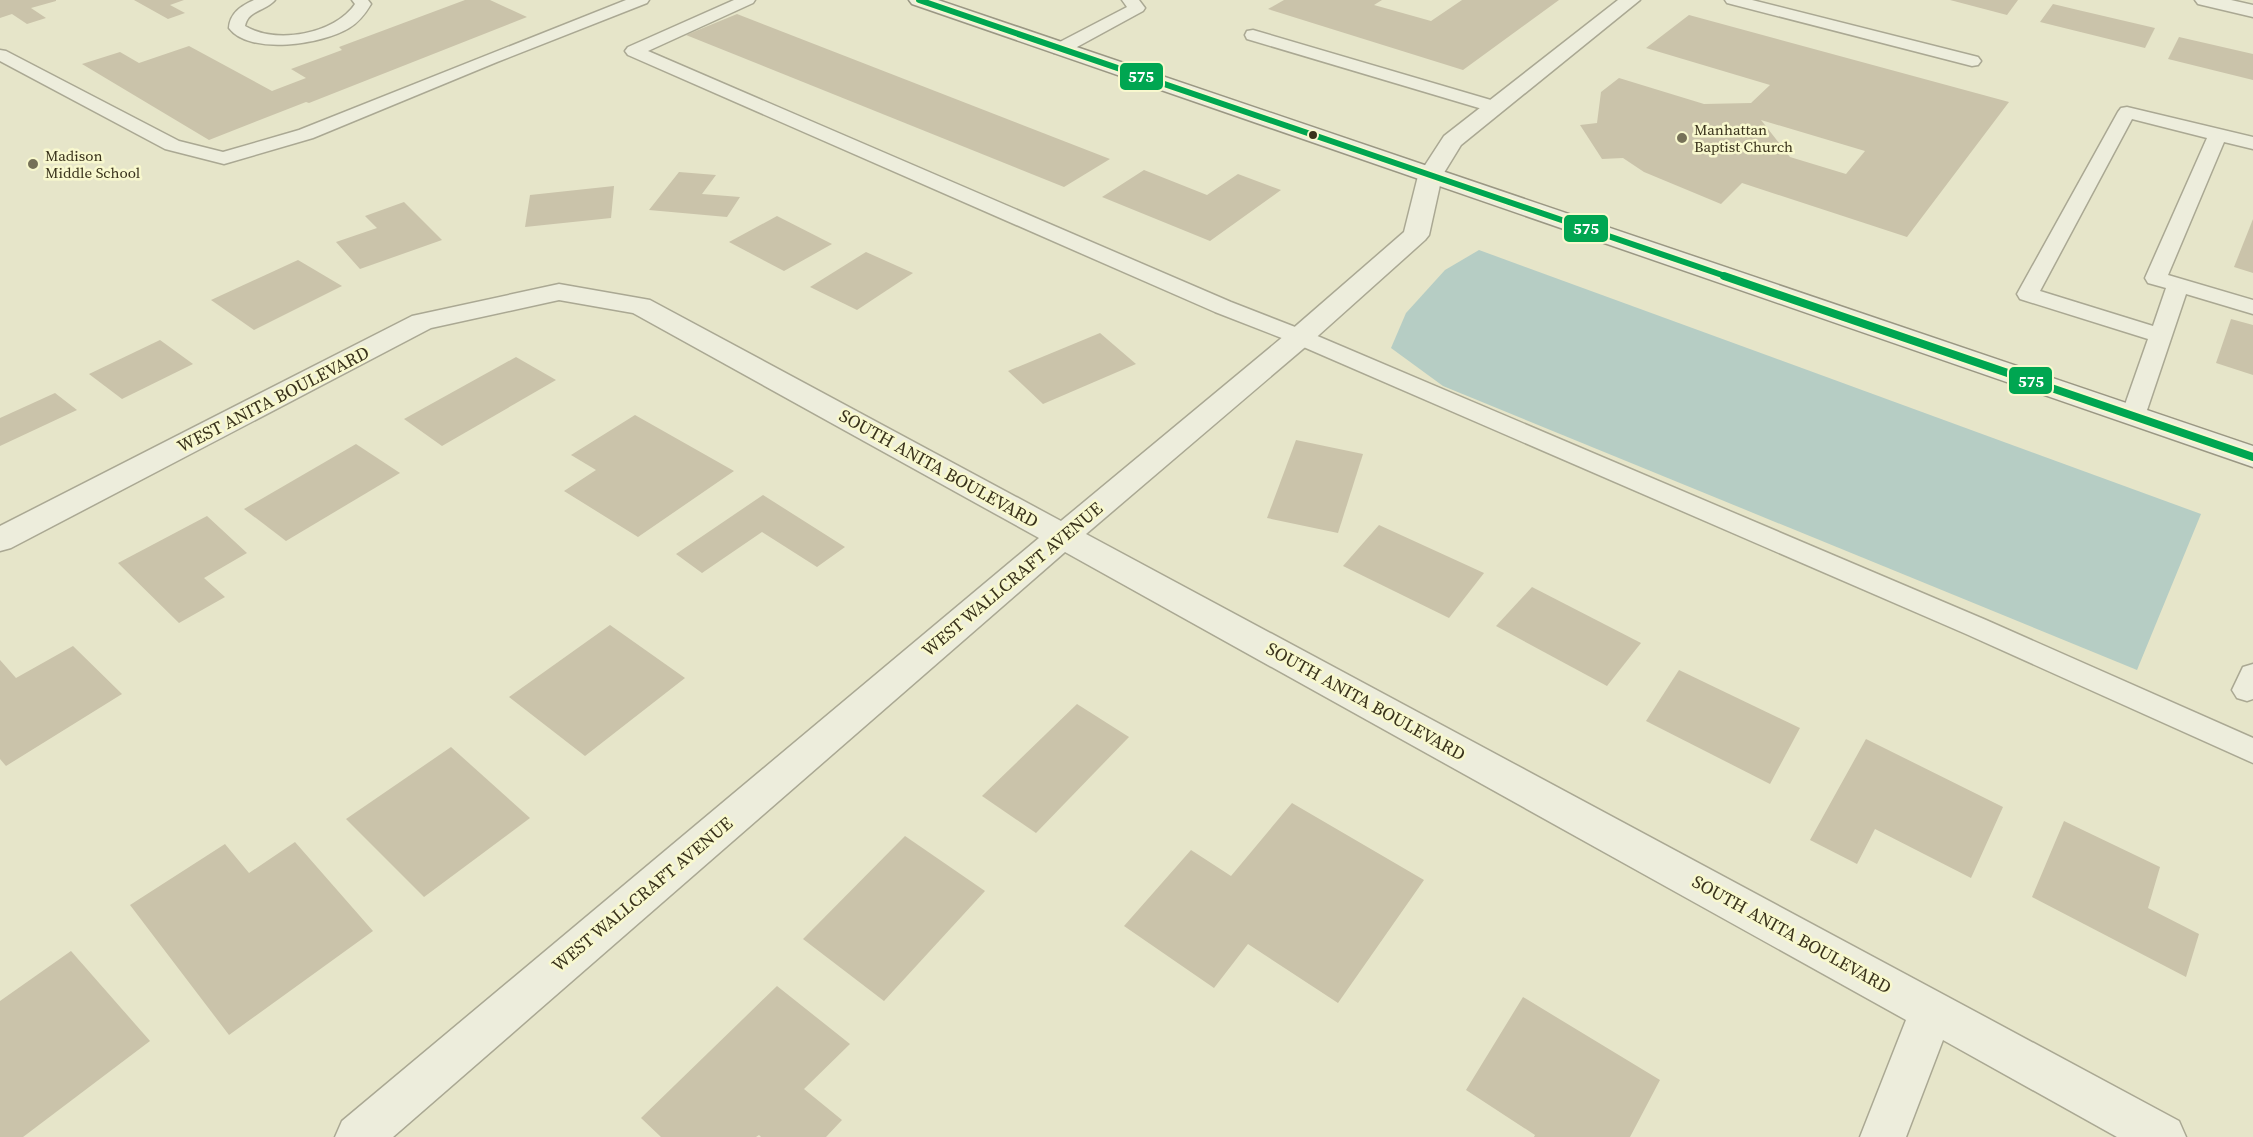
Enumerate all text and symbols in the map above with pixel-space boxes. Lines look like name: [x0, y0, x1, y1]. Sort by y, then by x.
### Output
line badge: 575: [1119, 62, 1164, 91]
text: 575: [1128, 65, 1154, 87]
place label: Manhattan Baptist Church: [1694, 119, 1793, 157]
unlabelled marker: [1307, 129, 1319, 141]
marker: Manhattan Baptist Church: [1675, 131, 1689, 145]
place label: Madison Middle School: [45, 145, 141, 183]
marker: Madison Middle School: [26, 157, 40, 171]
line badge: 575: [1563, 214, 1609, 243]
text: 575: [1573, 217, 1599, 239]
street label: WEST ANITA BOULEVARD: [173, 340, 373, 458]
line badge: 575: [2008, 366, 2053, 395]
text: 575: [2018, 370, 2044, 392]
street label: SOUTH ANITA BOULEVARD: [835, 403, 1043, 533]
street label: WEST WALLCRAFT AVENUE: [916, 496, 1108, 662]
street label: SOUTH ANITA BOULEVARD: [1262, 636, 1470, 766]
street label: WEST WALLCRAFT AVENUE: [546, 811, 738, 977]
street label: SOUTH ANITA BOULEVARD: [1688, 869, 1896, 999]

